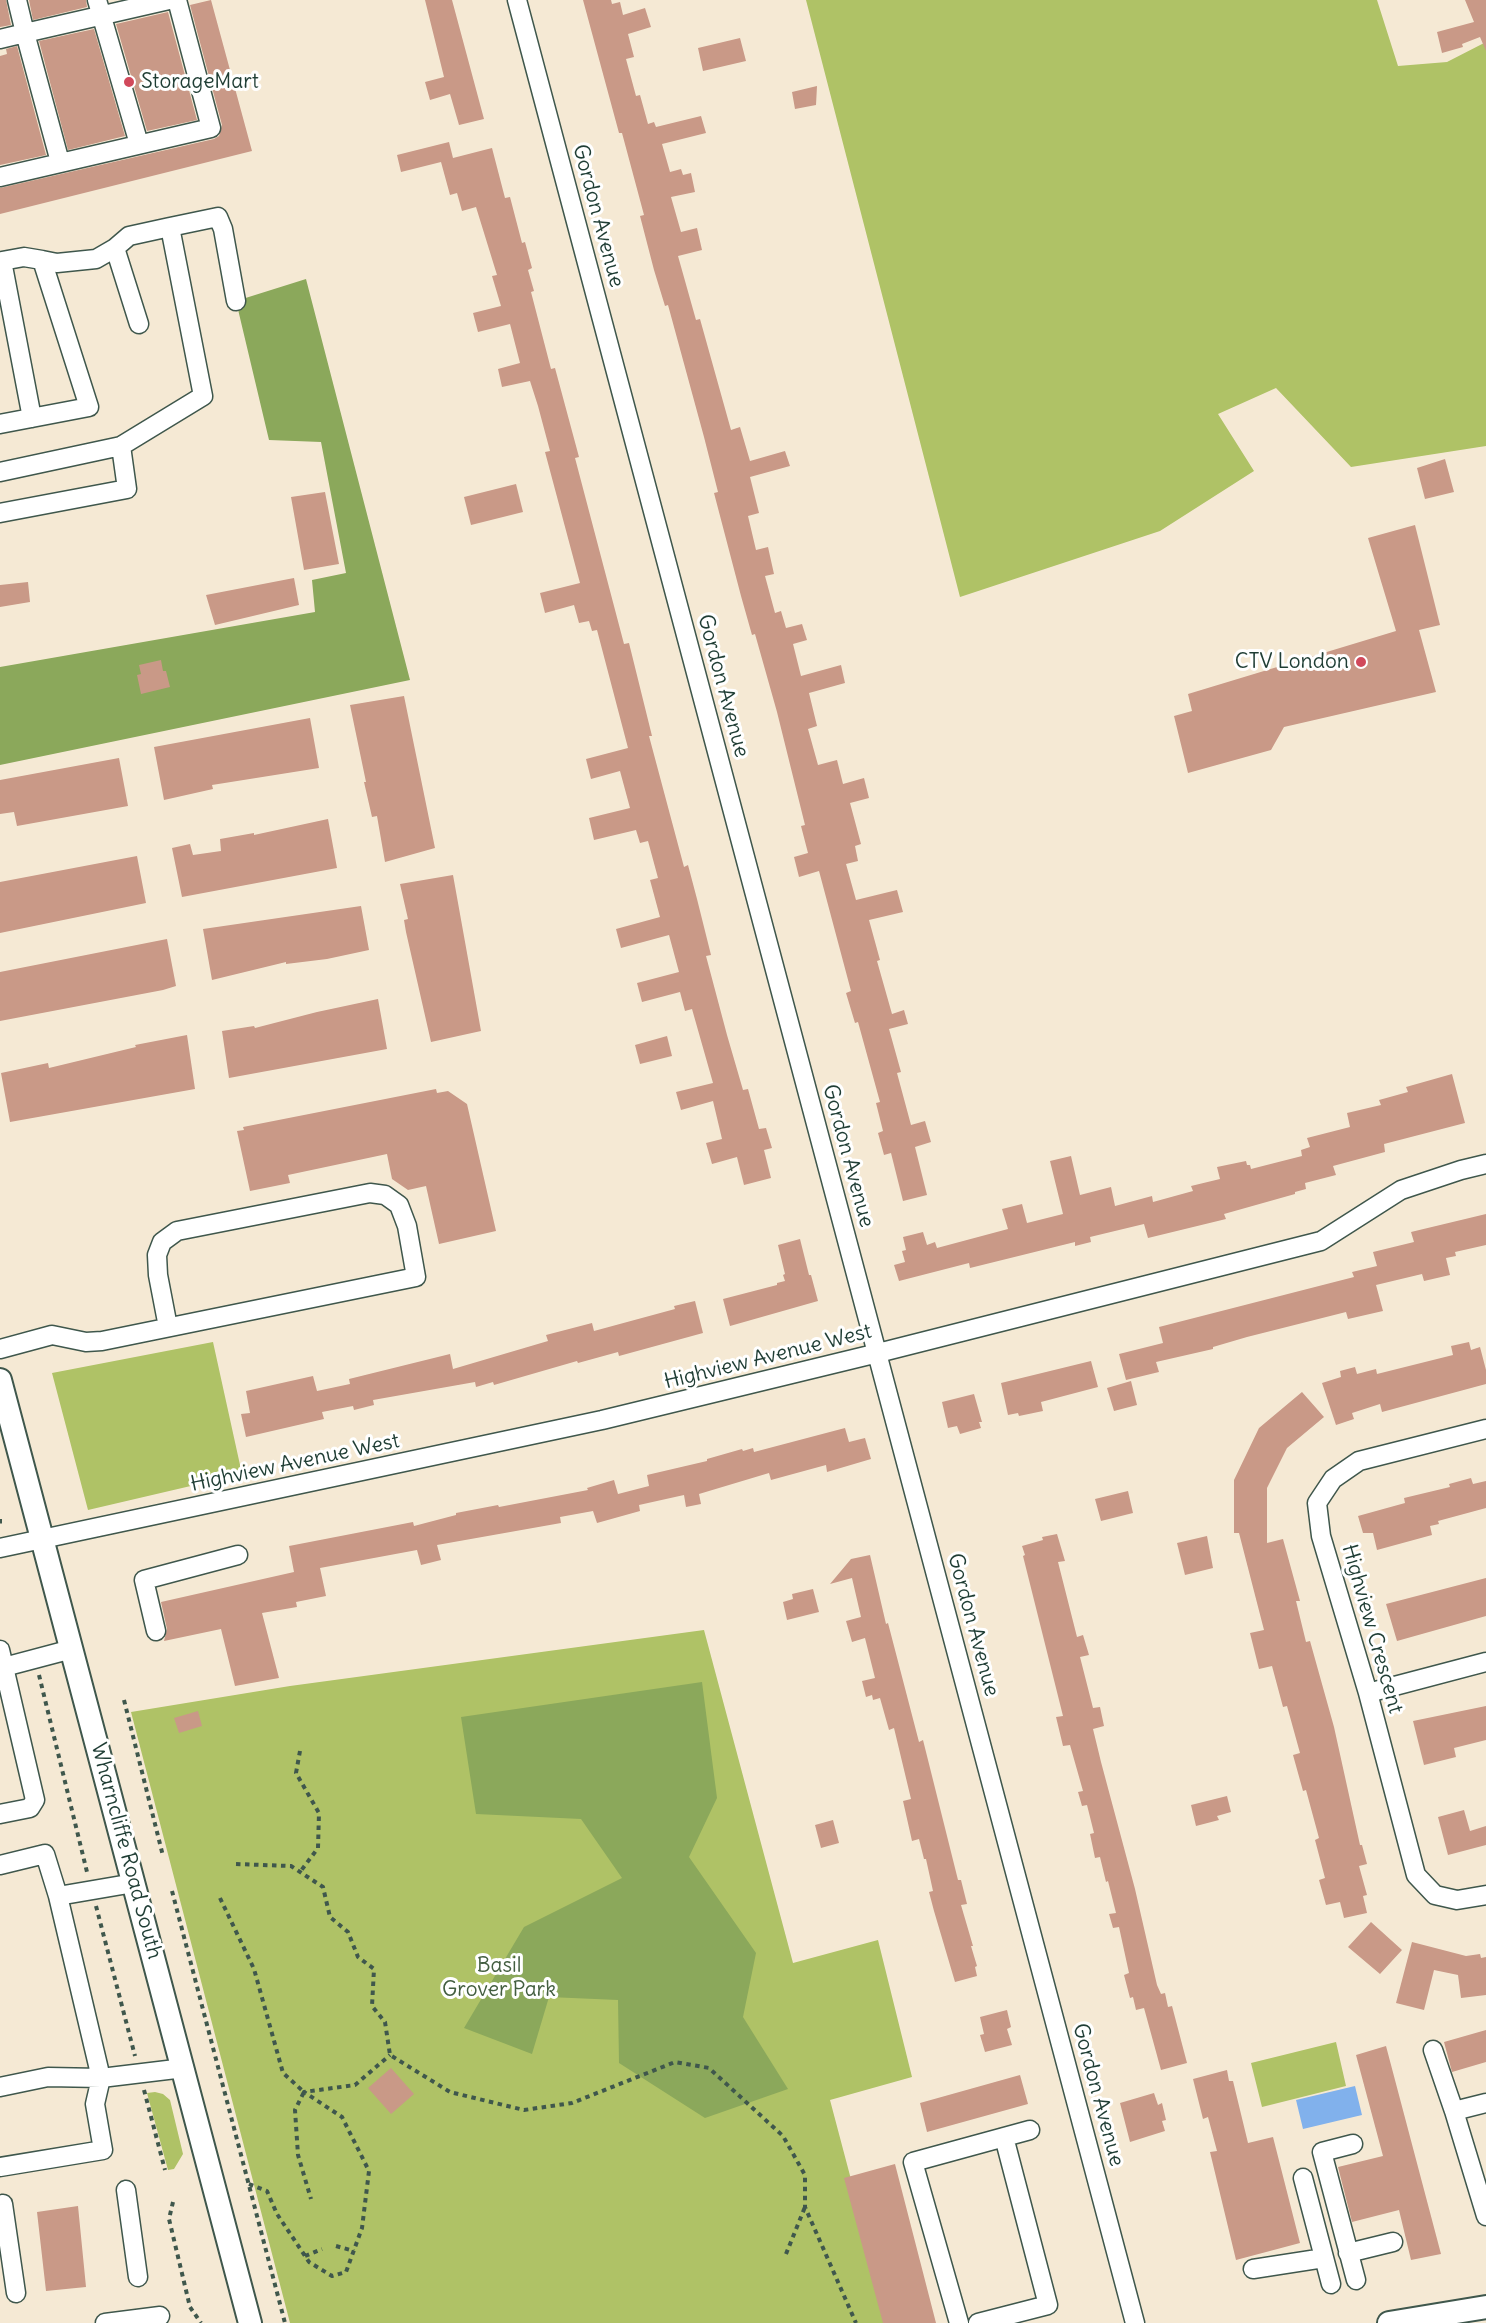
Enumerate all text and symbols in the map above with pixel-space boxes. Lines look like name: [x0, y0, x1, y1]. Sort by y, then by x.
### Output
place label: StorageMart: [141, 69, 259, 95]
marker: StorageMart: [122, 75, 136, 89]
street label: Gordon Avenue: [567, 142, 629, 290]
street label: Gordon Avenue: [692, 612, 754, 760]
place label: CTV London: [1235, 649, 1349, 675]
marker: CTV London: [1354, 655, 1368, 669]
street label: Gordon Avenue: [817, 1082, 879, 1230]
street label: Highview Avenue West: [662, 1319, 874, 1395]
street label: Highview Avenue West: [188, 1429, 402, 1497]
street label: Highview Crescent: [1336, 1542, 1408, 1716]
street label: Gordon Avenue: [942, 1551, 1004, 1699]
street label: Wharncliffe Road South: [85, 1740, 167, 1962]
park label: Basil Grover Park: [442, 1953, 556, 2003]
street label: Gordon Avenue: [1067, 2021, 1129, 2169]

